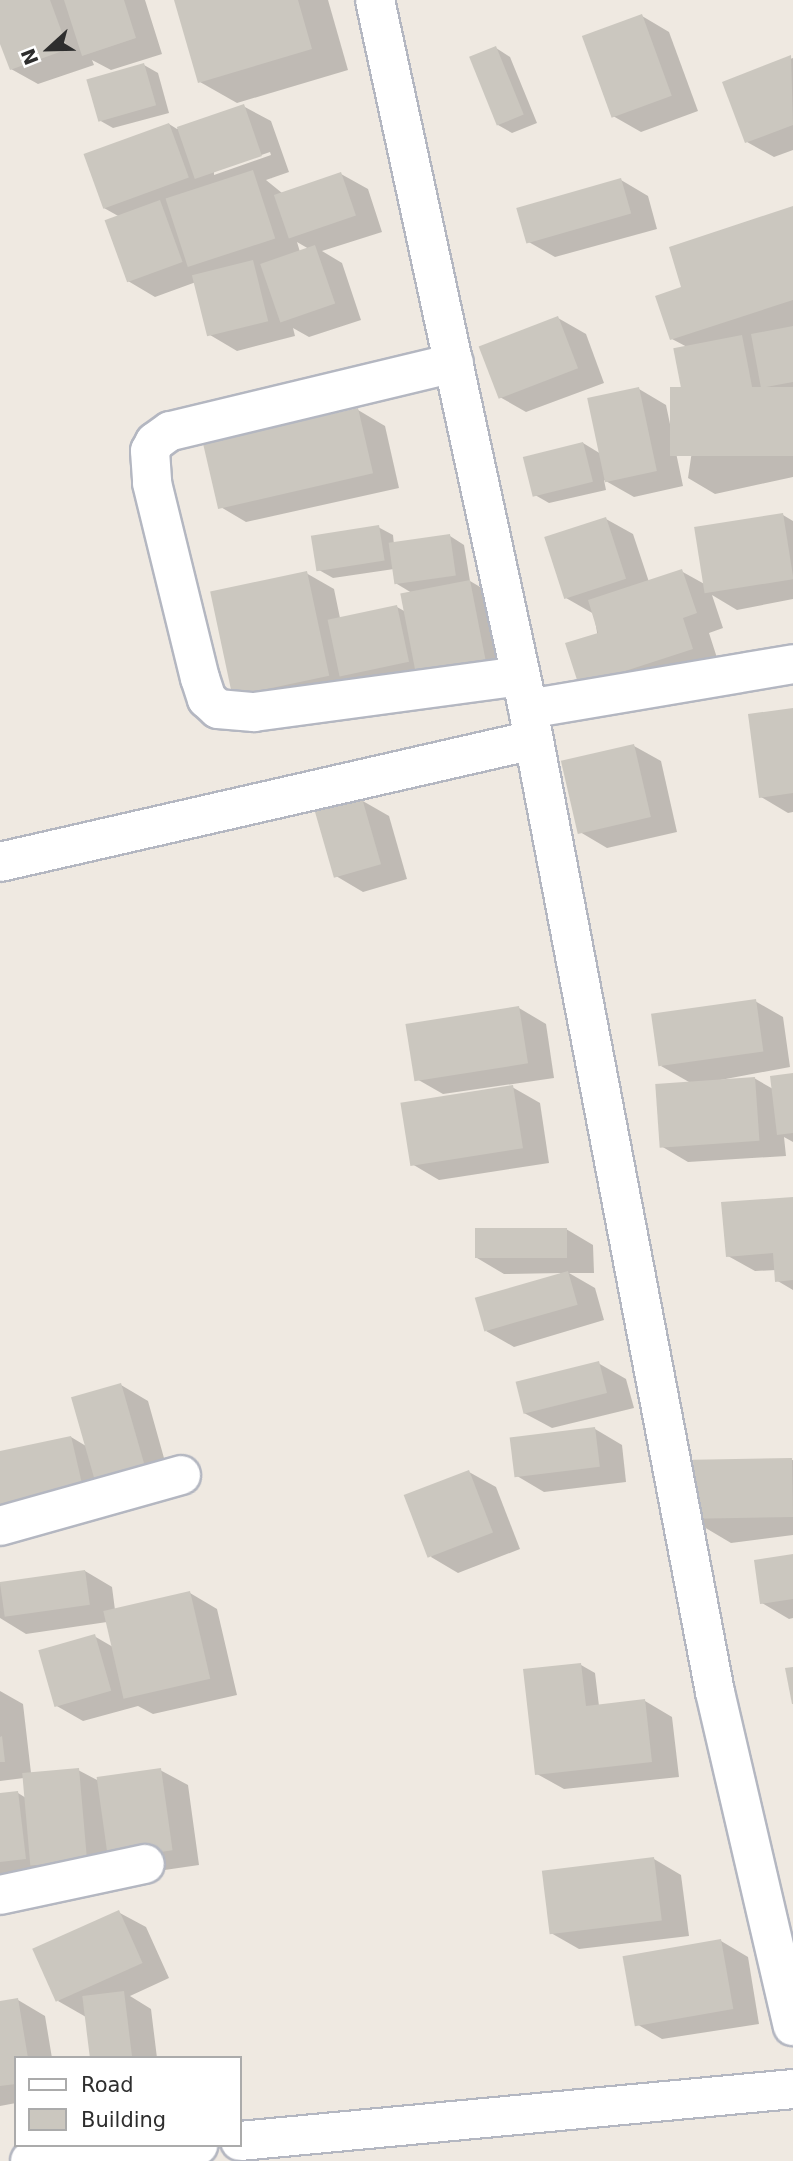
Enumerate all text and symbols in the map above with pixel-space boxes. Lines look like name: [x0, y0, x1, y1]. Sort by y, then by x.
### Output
north arrow: [14, 14, 84, 84]
text: N: [16, 45, 43, 68]
legend: [14, 2056, 242, 2147]
text: Road: [81, 2073, 134, 2097]
text: Building: [81, 2108, 166, 2132]

